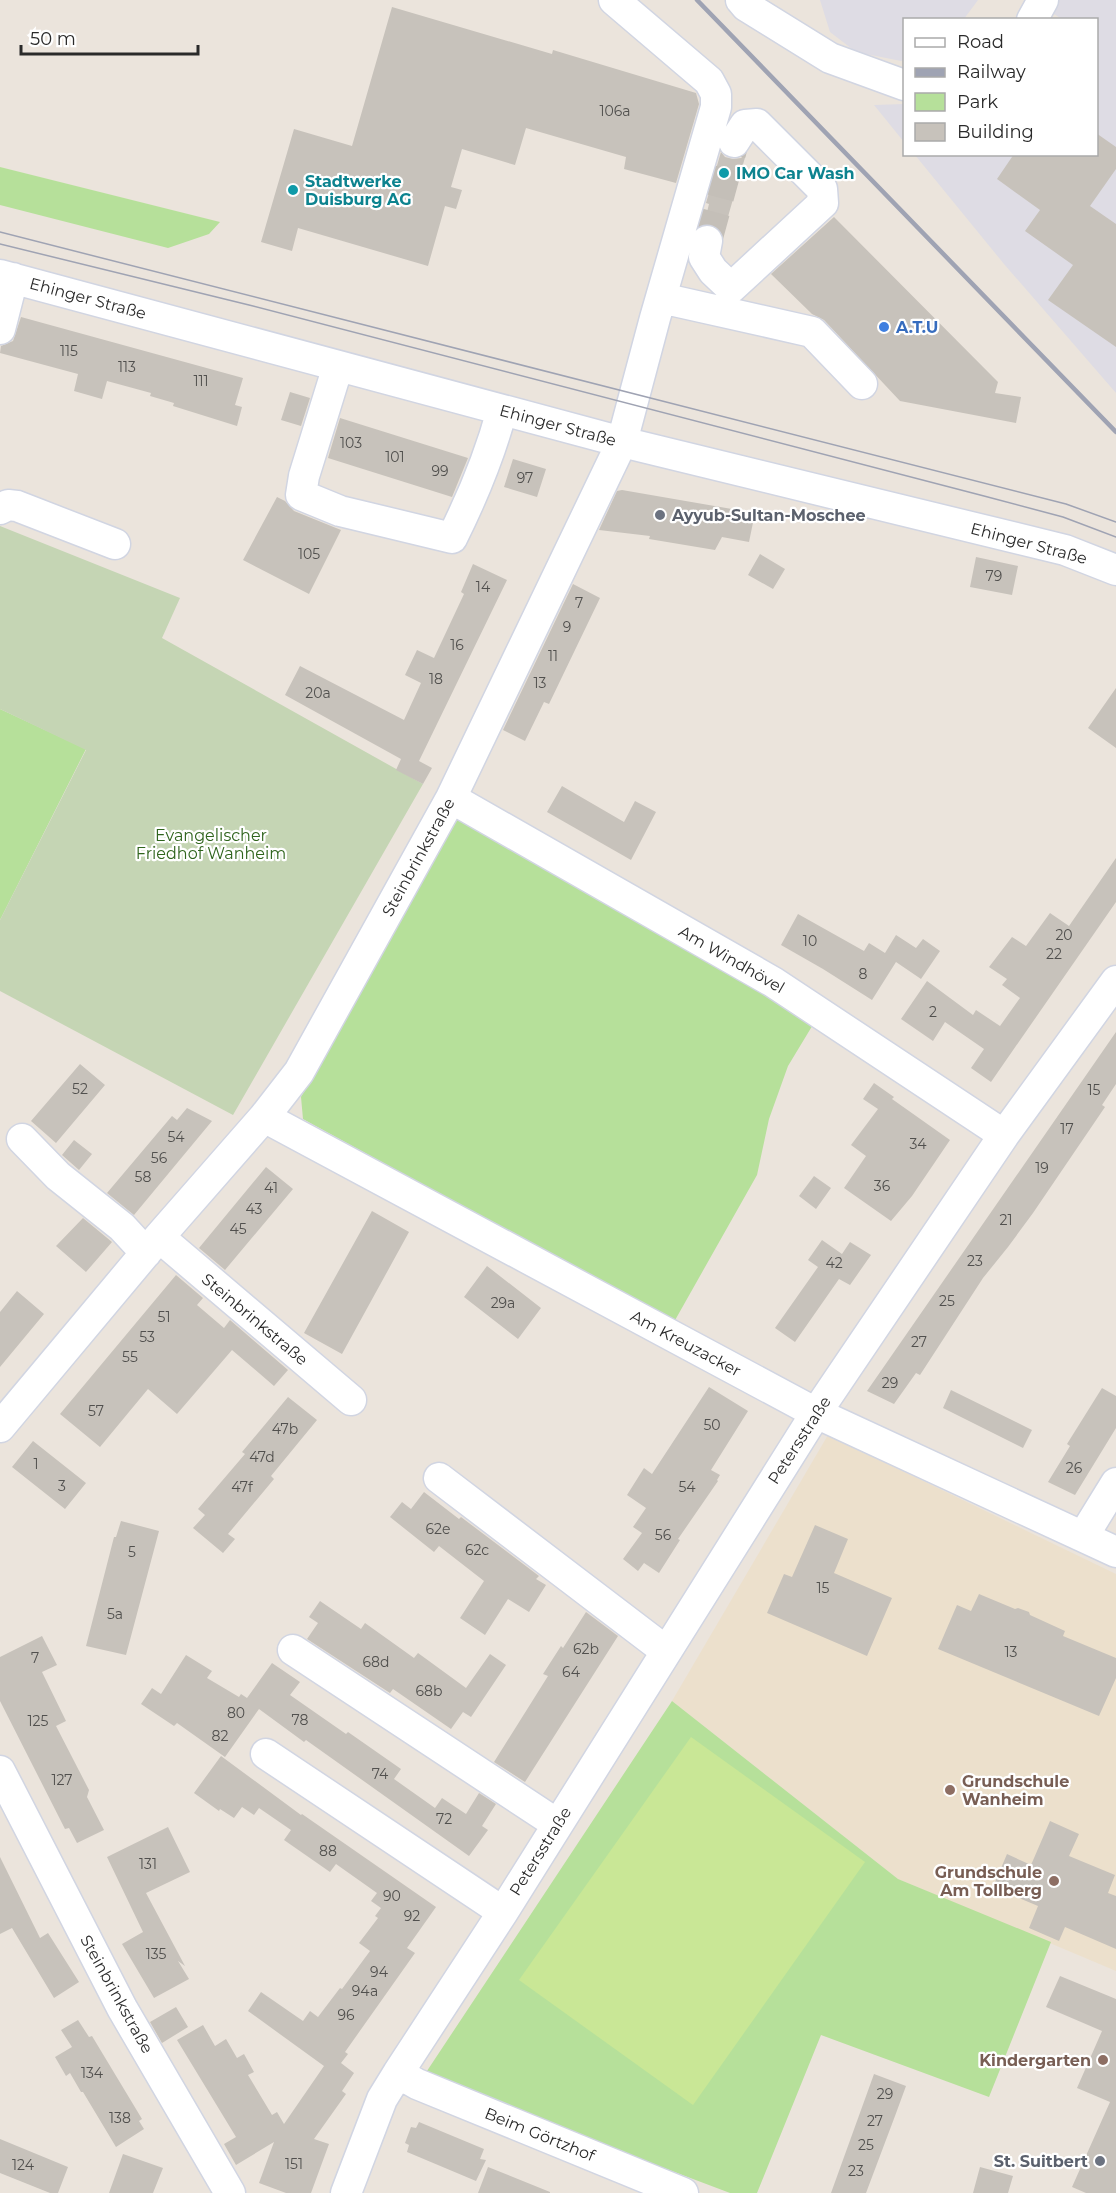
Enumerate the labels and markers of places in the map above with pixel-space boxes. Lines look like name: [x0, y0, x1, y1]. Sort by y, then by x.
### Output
place label: IMO Car Wash: [736, 164, 855, 183]
marker: IMO Car Wash: [717, 166, 731, 180]
place label: Stadtwerke Duisburg AG: [305, 172, 411, 209]
marker: Stadtwerke Duisburg AG: [286, 183, 300, 197]
place label: A.T.U: [895, 318, 938, 337]
marker: A.T.U: [877, 320, 891, 334]
place label: Ayyub-Sultan-Moschee: [671, 506, 866, 525]
marker: Ayyub-Sultan-Moschee: [653, 508, 667, 522]
place label: Grundschule Wanheim: [962, 1772, 1069, 1809]
marker: Grundschule Wanheim: [943, 1783, 957, 1797]
place label: Grundschule Am Tollberg: [935, 1863, 1042, 1900]
marker: Grundschule Am Tollberg: [1047, 1874, 1061, 1888]
place label: Kindergarten: [979, 2051, 1091, 2070]
marker: Kindergarten: [1096, 2053, 1110, 2067]
place label: St. Suitbert: [994, 2152, 1088, 2171]
marker: St. Suitbert: [1093, 2154, 1107, 2168]

